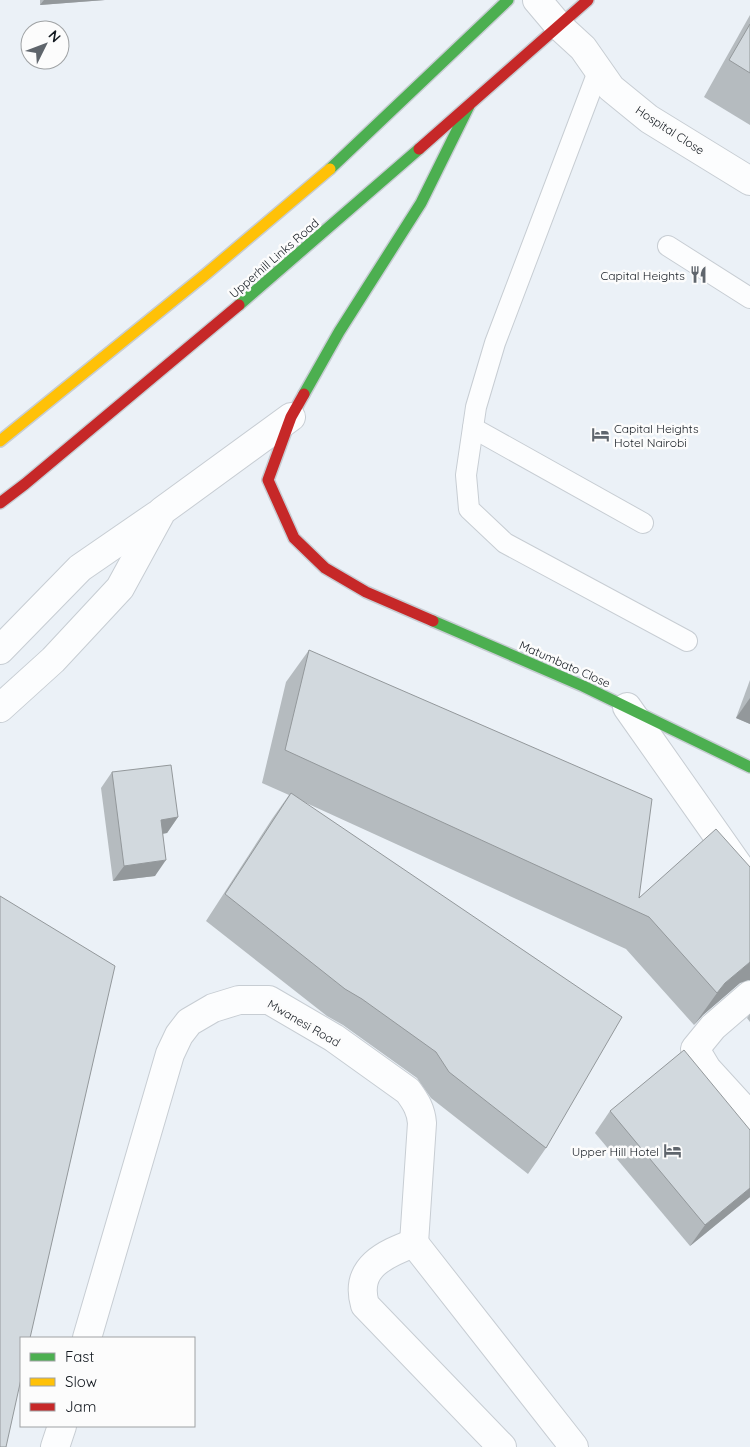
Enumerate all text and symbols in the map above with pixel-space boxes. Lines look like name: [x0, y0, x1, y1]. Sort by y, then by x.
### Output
north arrow: [20, 20, 70, 70]
text: N: [45, 26, 65, 46]
street label: Hospital Close: [633, 102, 707, 158]
street label: Upperhill Links Road: [226, 215, 322, 301]
restaurant icon: Capital Heights: [689, 265, 709, 285]
place label: Capital Heights: [600, 268, 685, 283]
place label: Capital Heights Hotel Nairobi: [614, 421, 699, 450]
hotel icon: Capital Heights Hotel Nairobi: [590, 425, 610, 445]
street label: Matumbato Close: [517, 637, 613, 691]
street label: Mwanesi Road: [265, 996, 343, 1050]
hotel icon: Upper Hill Hotel: [663, 1141, 683, 1161]
place label: Upper Hill Hotel: [572, 1144, 659, 1159]
legend: [20, 1337, 195, 1427]
text: Fast: [65, 1347, 94, 1366]
text: Slow: [65, 1372, 97, 1391]
text: Jam: [65, 1397, 96, 1416]

